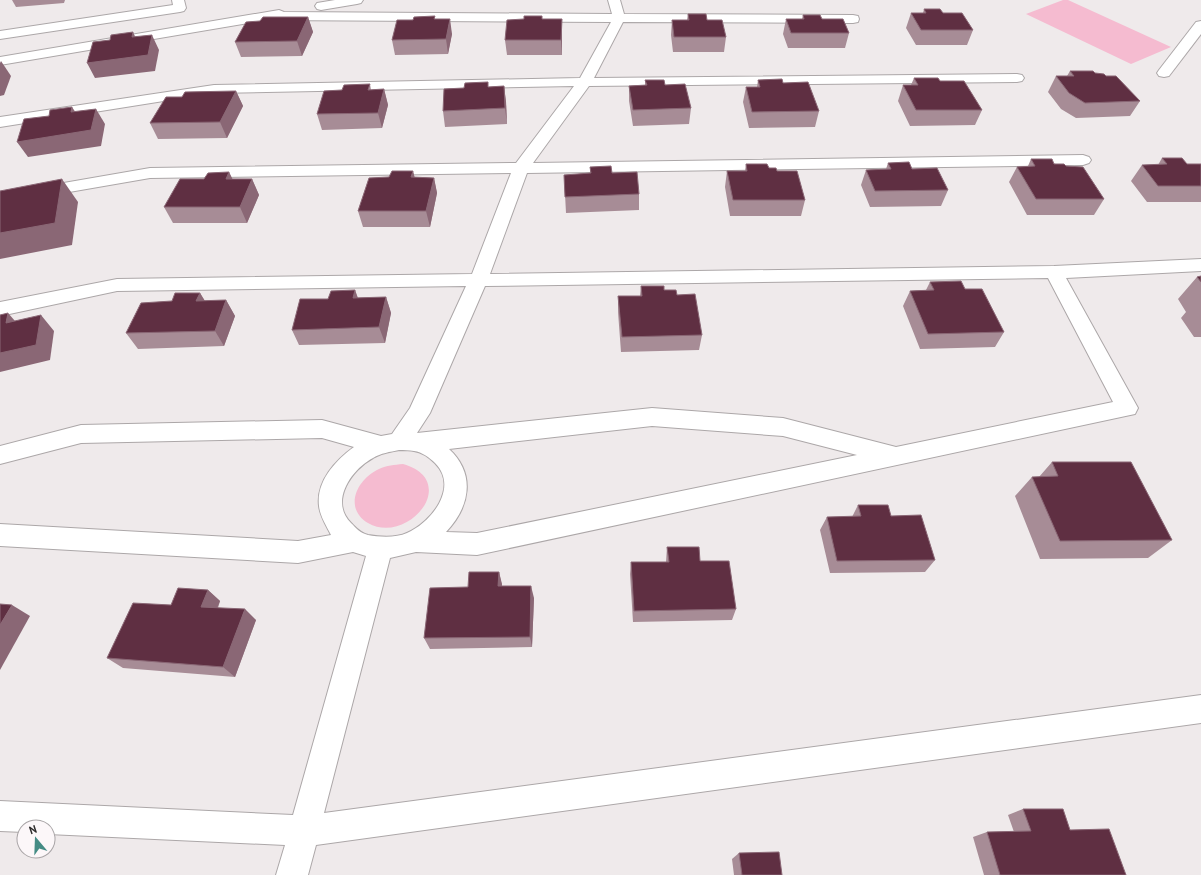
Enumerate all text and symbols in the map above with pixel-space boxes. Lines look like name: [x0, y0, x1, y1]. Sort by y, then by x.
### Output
north arrow: [16, 819, 56, 859]
text: N: [27, 822, 38, 837]

